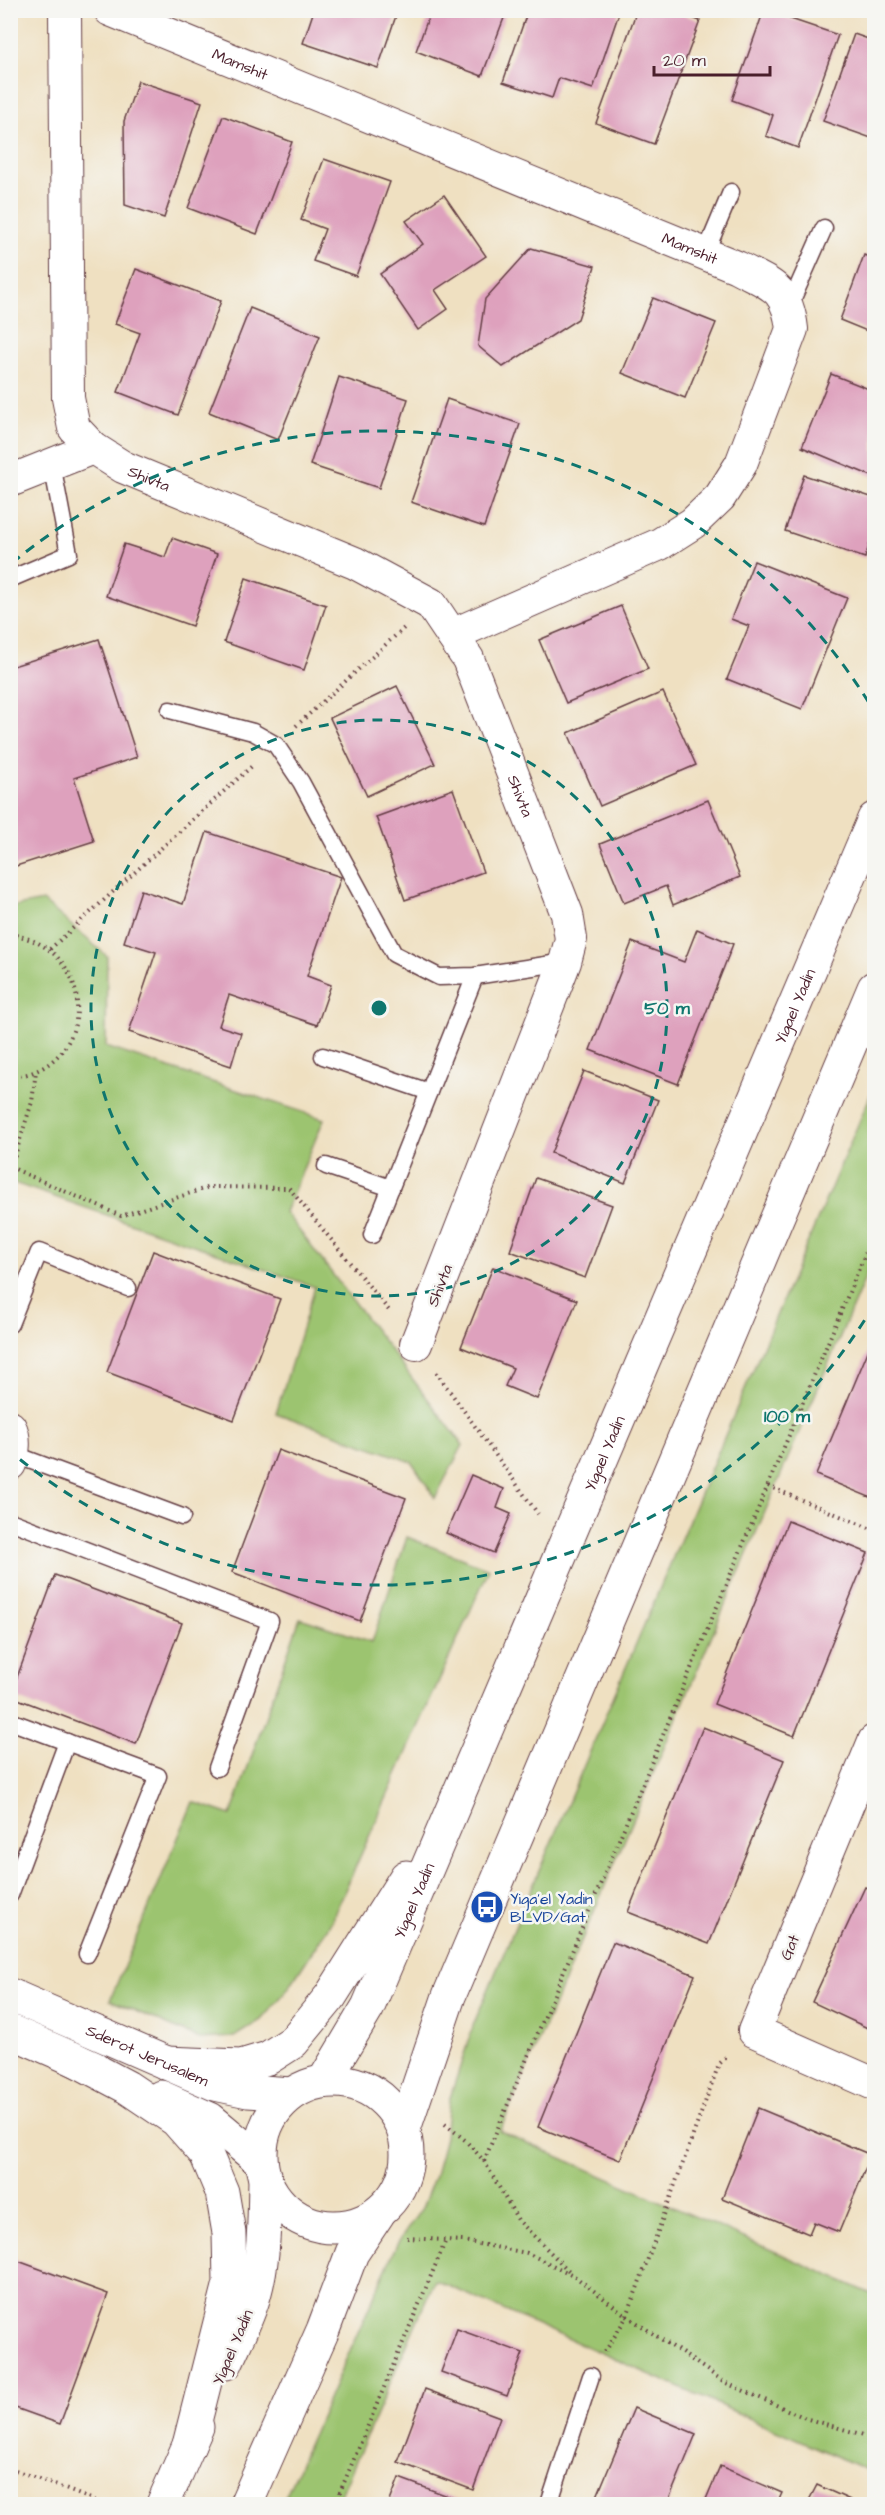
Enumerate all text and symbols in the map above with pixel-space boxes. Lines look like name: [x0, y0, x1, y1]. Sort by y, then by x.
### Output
scale bar: [654, 39, 770, 77]
street label: Mamshit: [209, 43, 272, 86]
text: 20 m: [663, 48, 706, 73]
street label: Mamshit: [658, 227, 722, 270]
street label: Shivta: [124, 460, 173, 497]
street label: Shivta: [502, 772, 538, 820]
street label: Yigael Yadin: [769, 965, 821, 1048]
text: 50 m: [644, 996, 691, 1021]
centre of rings: [369, 998, 389, 1018]
street label: Shivta: [422, 1261, 458, 1310]
text: 100 m: [764, 1404, 811, 1429]
street label: Yigael Yadin: [579, 1412, 631, 1495]
street label: Yigael Yadin: [388, 1860, 440, 1942]
place label: Yiga'el Yadin BLVD/Gat: [510, 1888, 593, 1928]
bus stop icon: Yiga'el Yadin BLVD/Gat: [469, 1889, 505, 1925]
street label: Gat: [775, 1931, 805, 1964]
street label: Sderot Jerusalem: [82, 2019, 212, 2092]
street label: Yigael Yadin: [207, 2306, 260, 2389]

